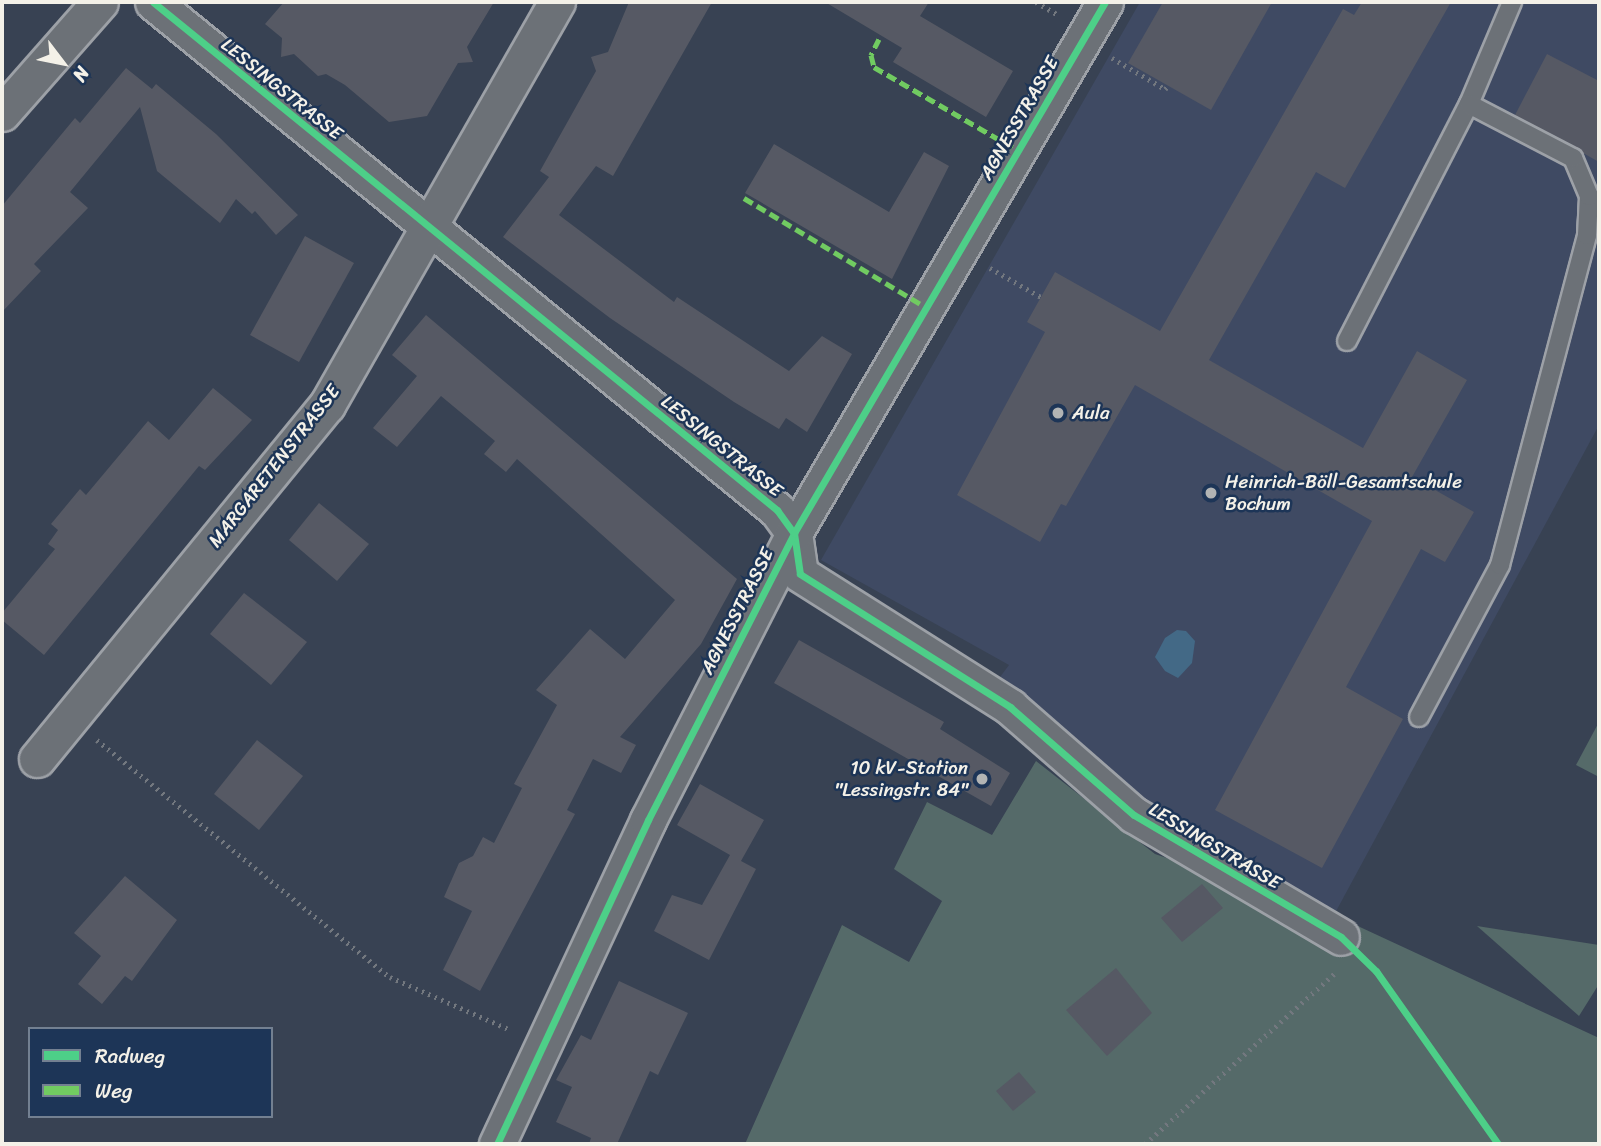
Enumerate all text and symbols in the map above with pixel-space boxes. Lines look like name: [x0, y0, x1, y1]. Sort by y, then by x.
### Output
north arrow: [28, 28, 98, 98]
street label: LESSINGSTRASSE: [217, 33, 347, 145]
street label: AGNESSTRASSE: [975, 52, 1063, 184]
text: N: [64, 60, 99, 89]
street label: MARGARETENSTRASSE: [203, 380, 345, 552]
street label: LESSINGSTRASSE: [657, 390, 787, 502]
place label: Aula: [1072, 402, 1110, 424]
marker: Aula: [1050, 405, 1066, 421]
place label: Heinrich-Böll-Gesamtschule Bochum: [1225, 471, 1462, 515]
marker: Heinrich-Böll-Gesamtschule Bochum: [1203, 485, 1219, 501]
street label: AGNESSTRASSE: [695, 544, 779, 678]
place label: 10 kV-Station "Lessingstr. 84": [834, 757, 968, 801]
marker: 10 kV-Station "Lessingstr. 84": [974, 771, 990, 787]
street label: LESSINGSTRASSE: [1145, 798, 1285, 894]
legend: [28, 1027, 273, 1118]
text: Radweg: [95, 1037, 165, 1075]
text: Weg: [95, 1072, 133, 1110]

